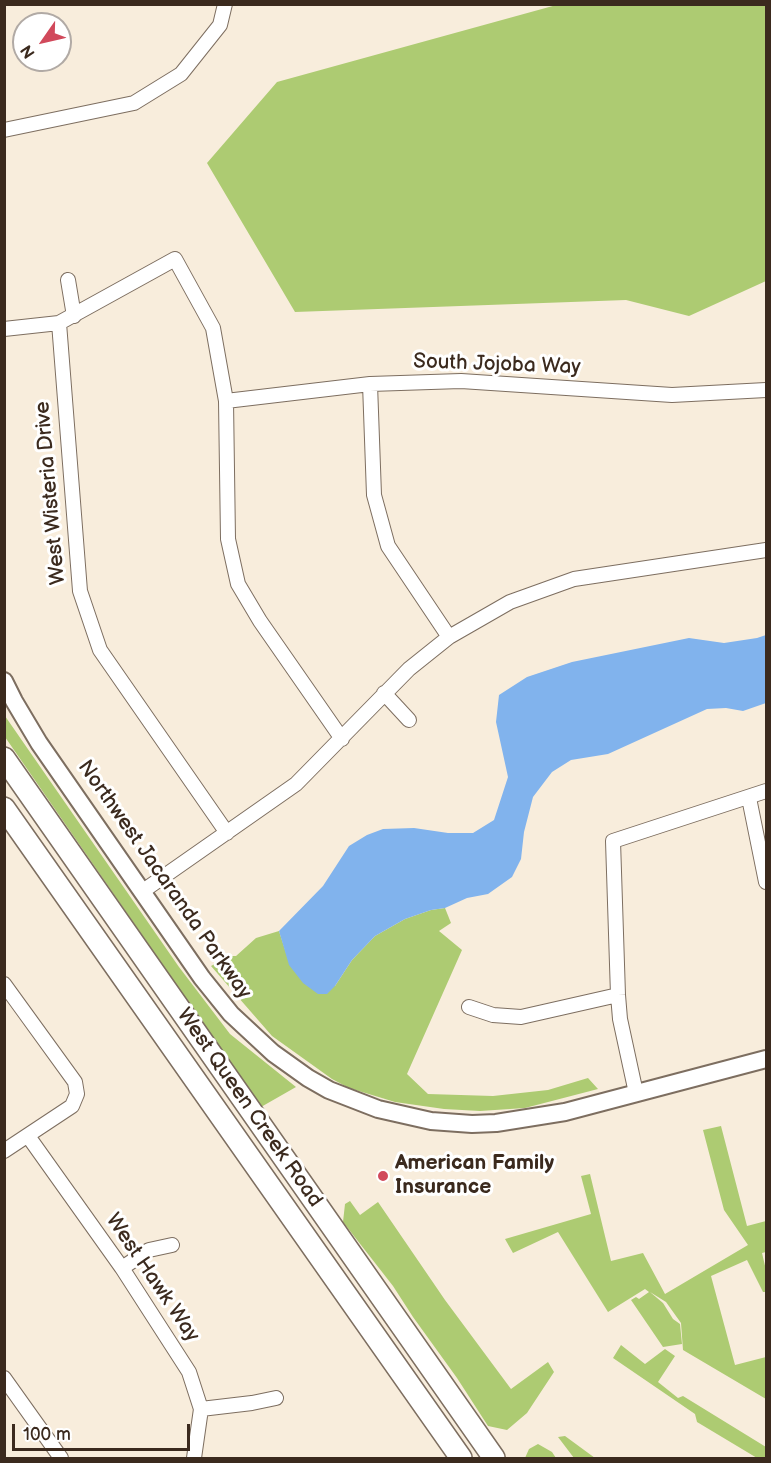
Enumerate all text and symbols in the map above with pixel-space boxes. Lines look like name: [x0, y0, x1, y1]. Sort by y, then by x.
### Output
north arrow: [12, 12, 72, 72]
text: N: [17, 41, 40, 62]
street label: South Jojoba Way: [413, 349, 581, 381]
street label: West Wisteria Drive: [30, 400, 72, 586]
street label: Northwest Jacaranda Parkway: [72, 756, 256, 1004]
street label: West Queen Creek Road: [171, 1004, 327, 1212]
place label: American Family Insurance: [395, 1151, 554, 1201]
marker: American Family Insurance: [376, 1169, 390, 1183]
street label: West Hawk Way: [100, 1209, 204, 1347]
scale bar: [15, 1412, 194, 1450]
text: 100 m: [23, 1424, 71, 1445]

